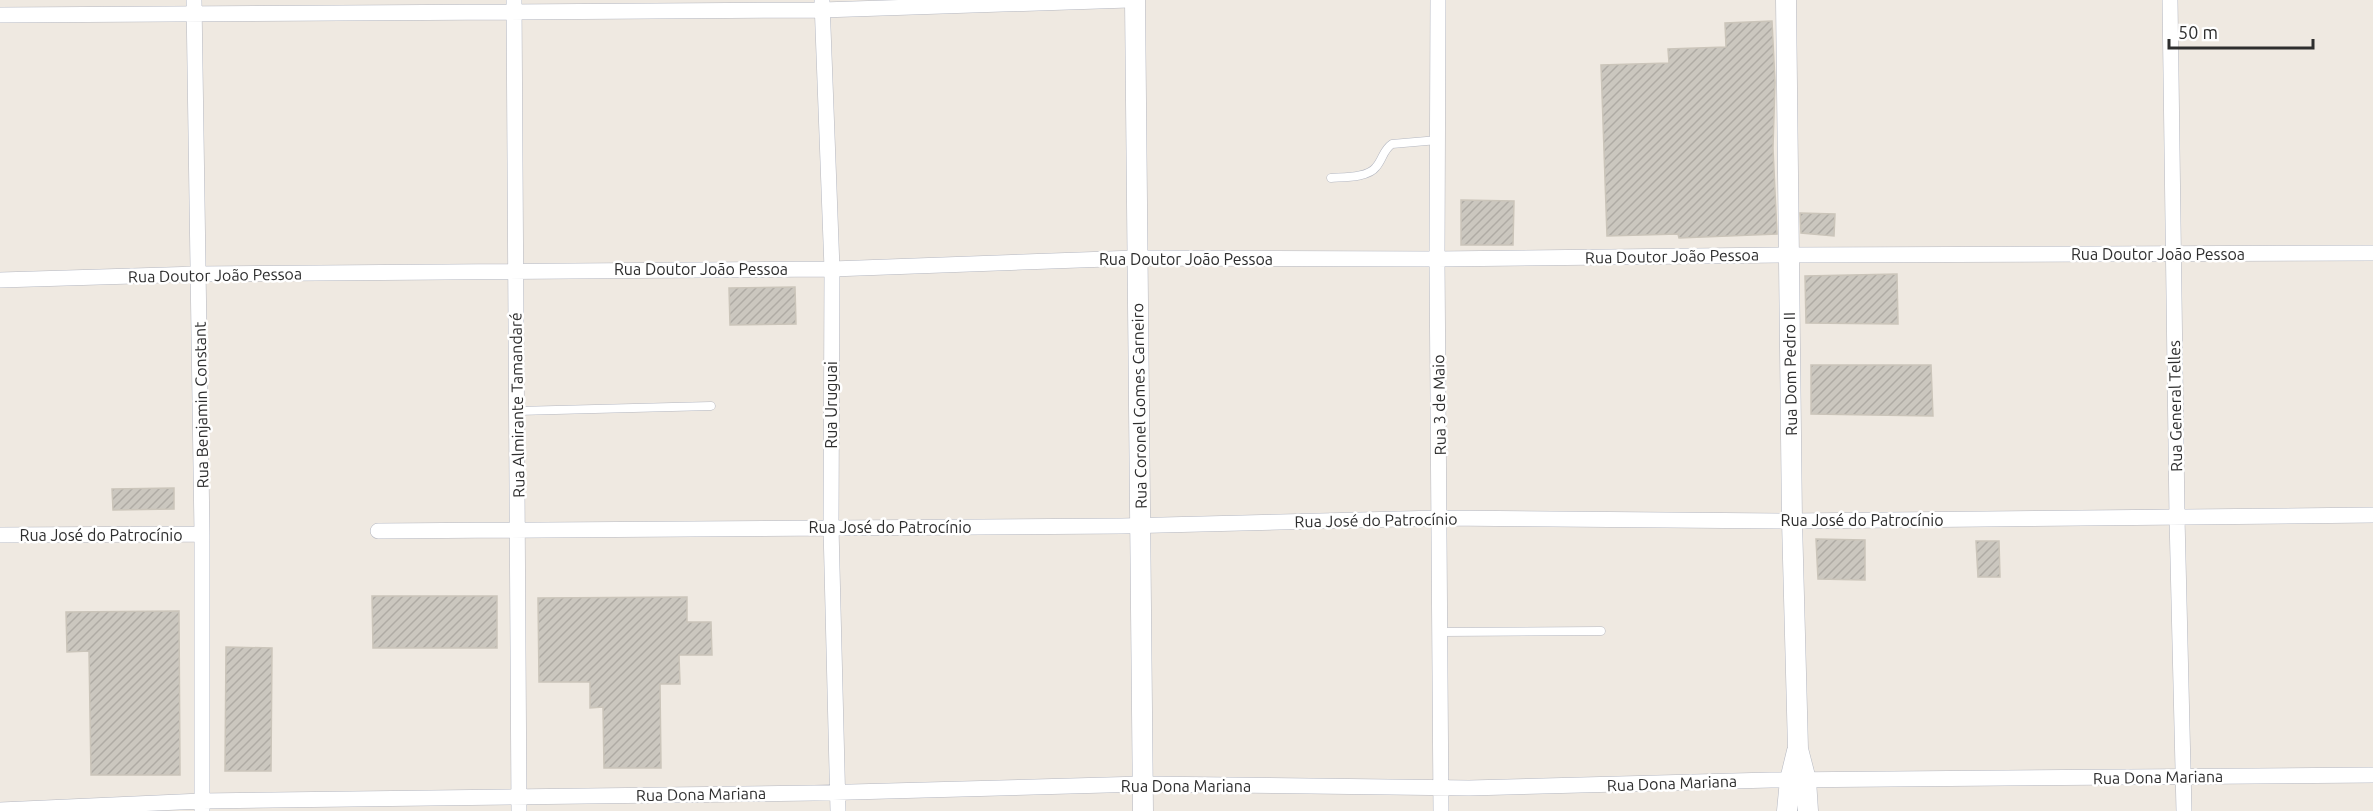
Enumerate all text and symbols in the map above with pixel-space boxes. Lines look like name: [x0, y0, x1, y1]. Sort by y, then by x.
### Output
scale bar: [2169, 12, 2313, 50]
text: 50 m: [2178, 22, 2218, 42]
street label: Rua Doutor João Pessoa: [1585, 245, 1759, 267]
street label: Rua Doutor João Pessoa: [2071, 245, 2245, 263]
street label: Rua Doutor João Pessoa: [1099, 250, 1273, 268]
street label: Rua Doutor João Pessoa: [614, 260, 788, 278]
street label: Rua Doutor João Pessoa: [128, 264, 302, 286]
street label: Rua Coronel Gomes Carneiro: [1128, 303, 1150, 509]
street label: Rua Almirante Tamandaré: [506, 312, 528, 498]
street label: Rua Dom Pedro II: [1780, 312, 1800, 436]
street label: Rua Benjamin Constant: [191, 321, 211, 489]
street label: Rua General Telles: [2165, 340, 2185, 472]
street label: Rua 3 de Maio: [1429, 354, 1449, 456]
street label: Rua Uruguai: [822, 361, 840, 449]
street label: Rua José do Patrocínio: [1294, 510, 1458, 530]
street label: Rua José do Patrocínio: [1780, 511, 1944, 529]
street label: Rua José do Patrocínio: [808, 518, 972, 536]
street label: Rua José do Patrocínio: [19, 526, 183, 544]
street label: Rua Dona Mariana: [2093, 767, 2223, 787]
street label: Rua Dona Mariana: [1607, 772, 1737, 794]
street label: Rua Dona Mariana: [1121, 777, 1251, 795]
street label: Rua Dona Mariana: [636, 784, 766, 804]

